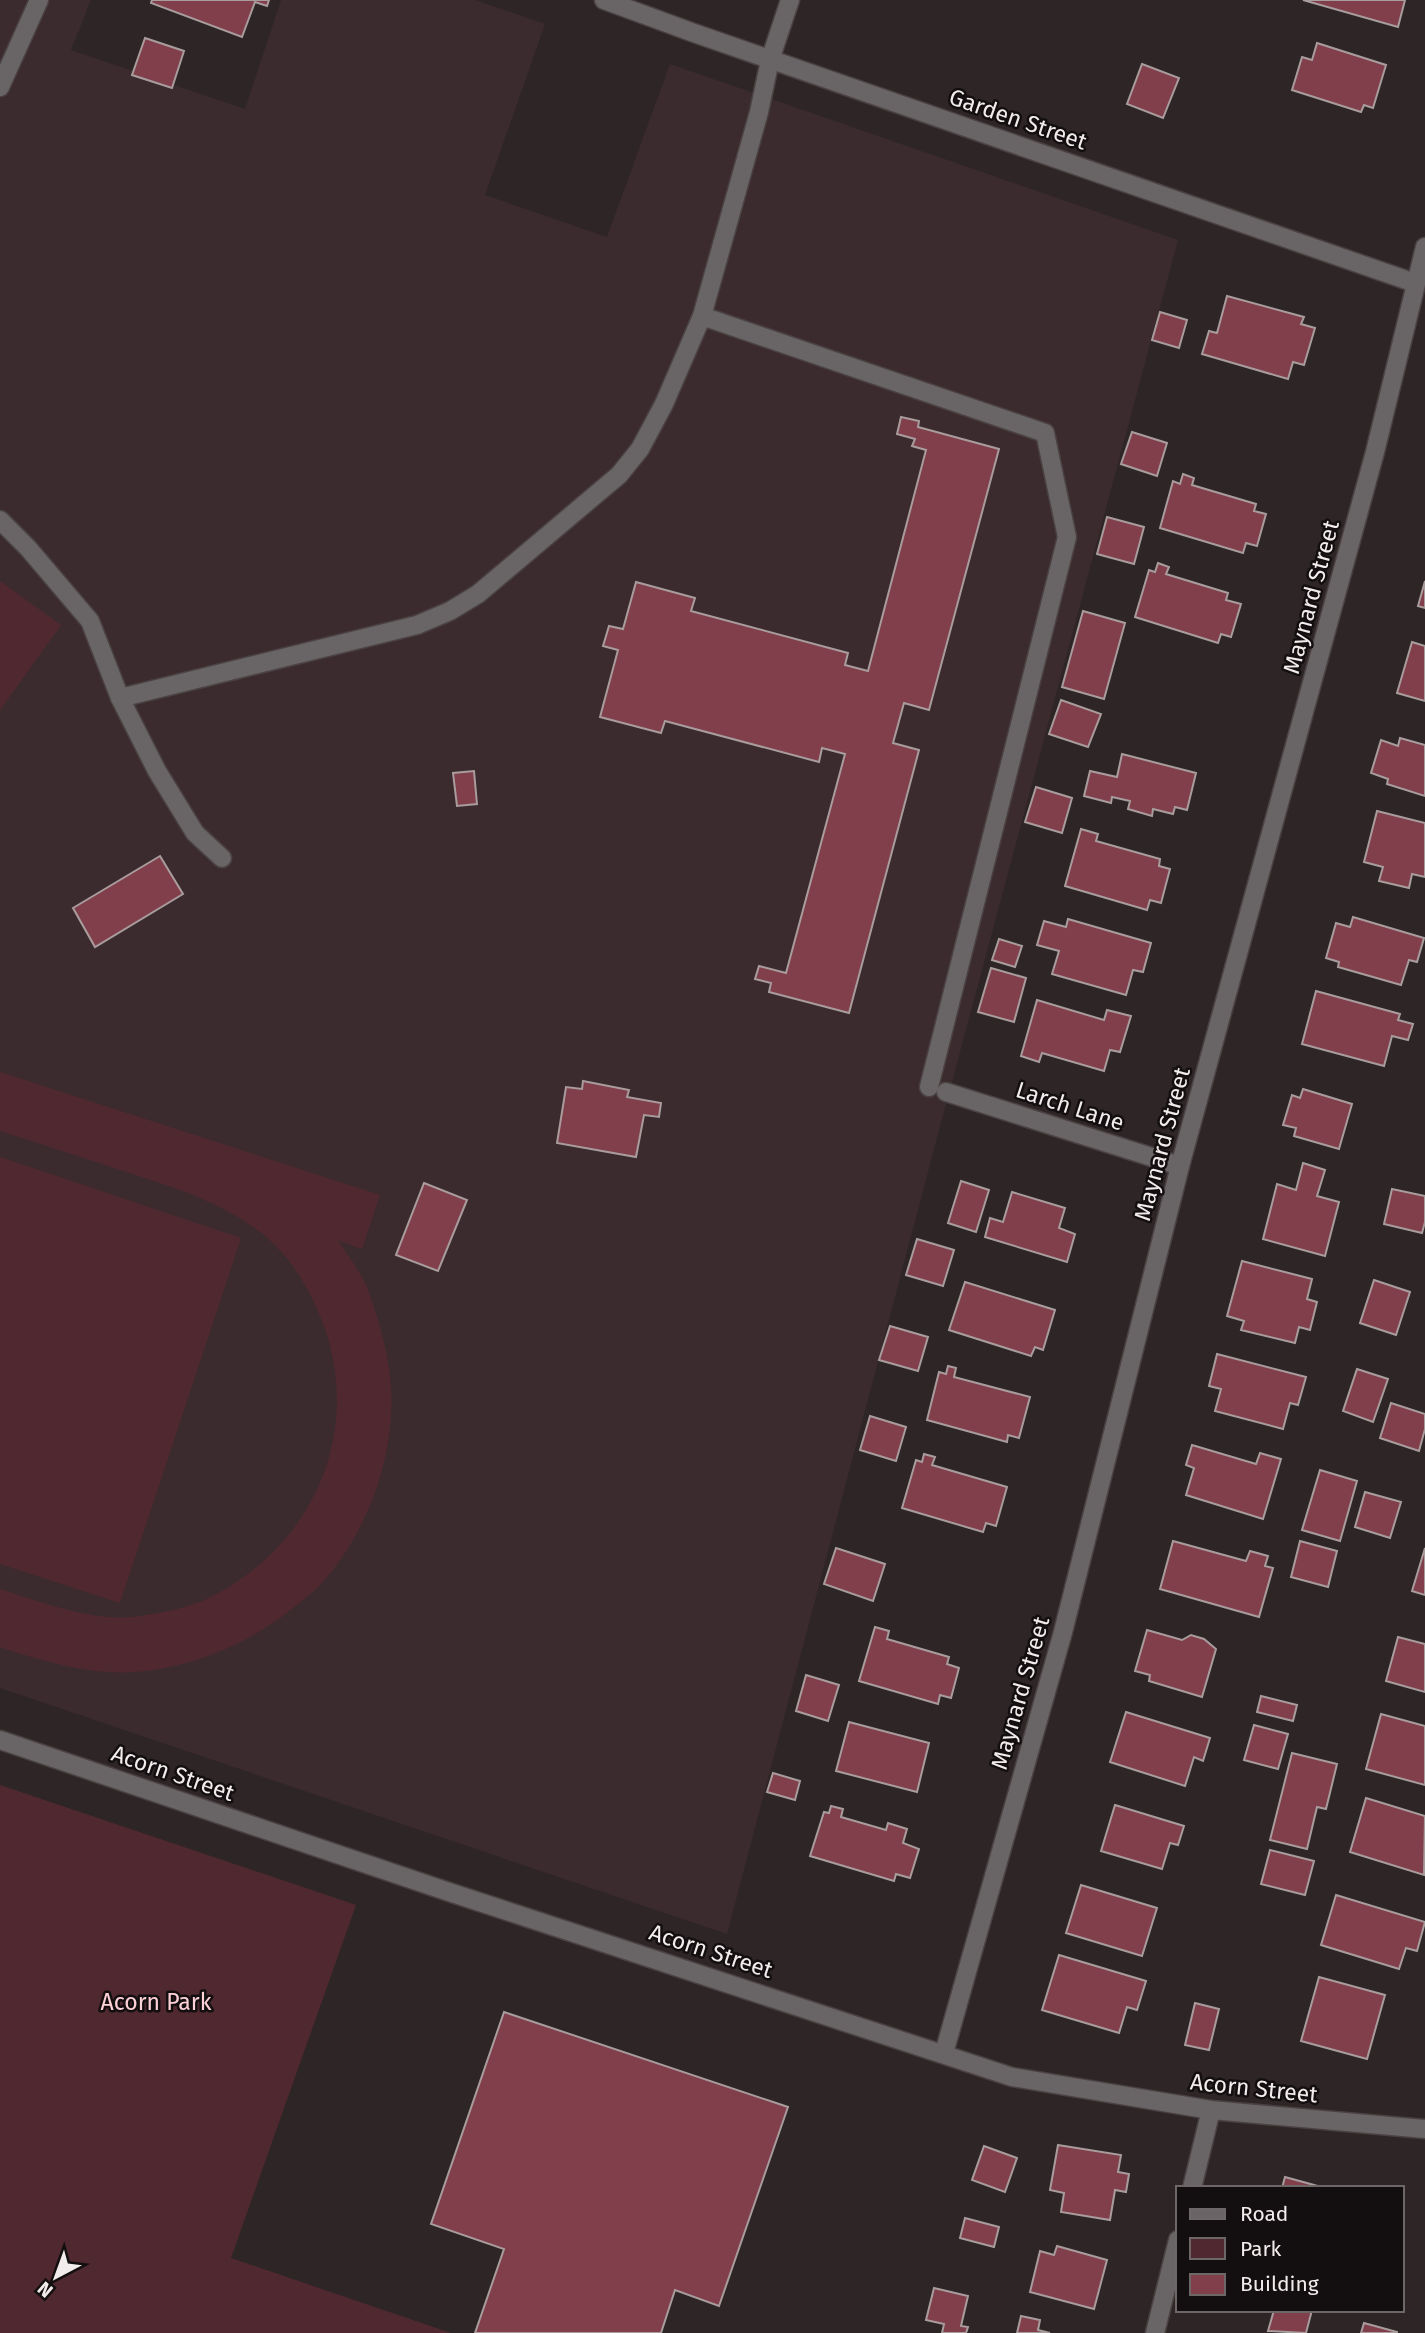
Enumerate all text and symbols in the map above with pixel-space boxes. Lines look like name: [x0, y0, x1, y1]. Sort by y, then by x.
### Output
street label: Garden Street: [946, 82, 1091, 156]
street label: Maynard Street: [1277, 516, 1345, 677]
street label: Maynard Street: [1128, 1063, 1196, 1224]
street label: Larch Lane: [1012, 1075, 1128, 1137]
street label: Maynard Street: [985, 1613, 1055, 1773]
street label: Acorn Street: [108, 1739, 239, 1807]
street label: Acorn Street: [646, 1918, 777, 1984]
park label: Acorn Park: [101, 1988, 212, 2016]
street label: Acorn Street: [1189, 2067, 1320, 2109]
legend: [1176, 2186, 1404, 2312]
text: Road: [1240, 2201, 1288, 2227]
text: Park: [1240, 2236, 1282, 2262]
north arrow: [21, 2242, 91, 2312]
text: Building: [1240, 2271, 1319, 2297]
text: N: [33, 2277, 57, 2302]

